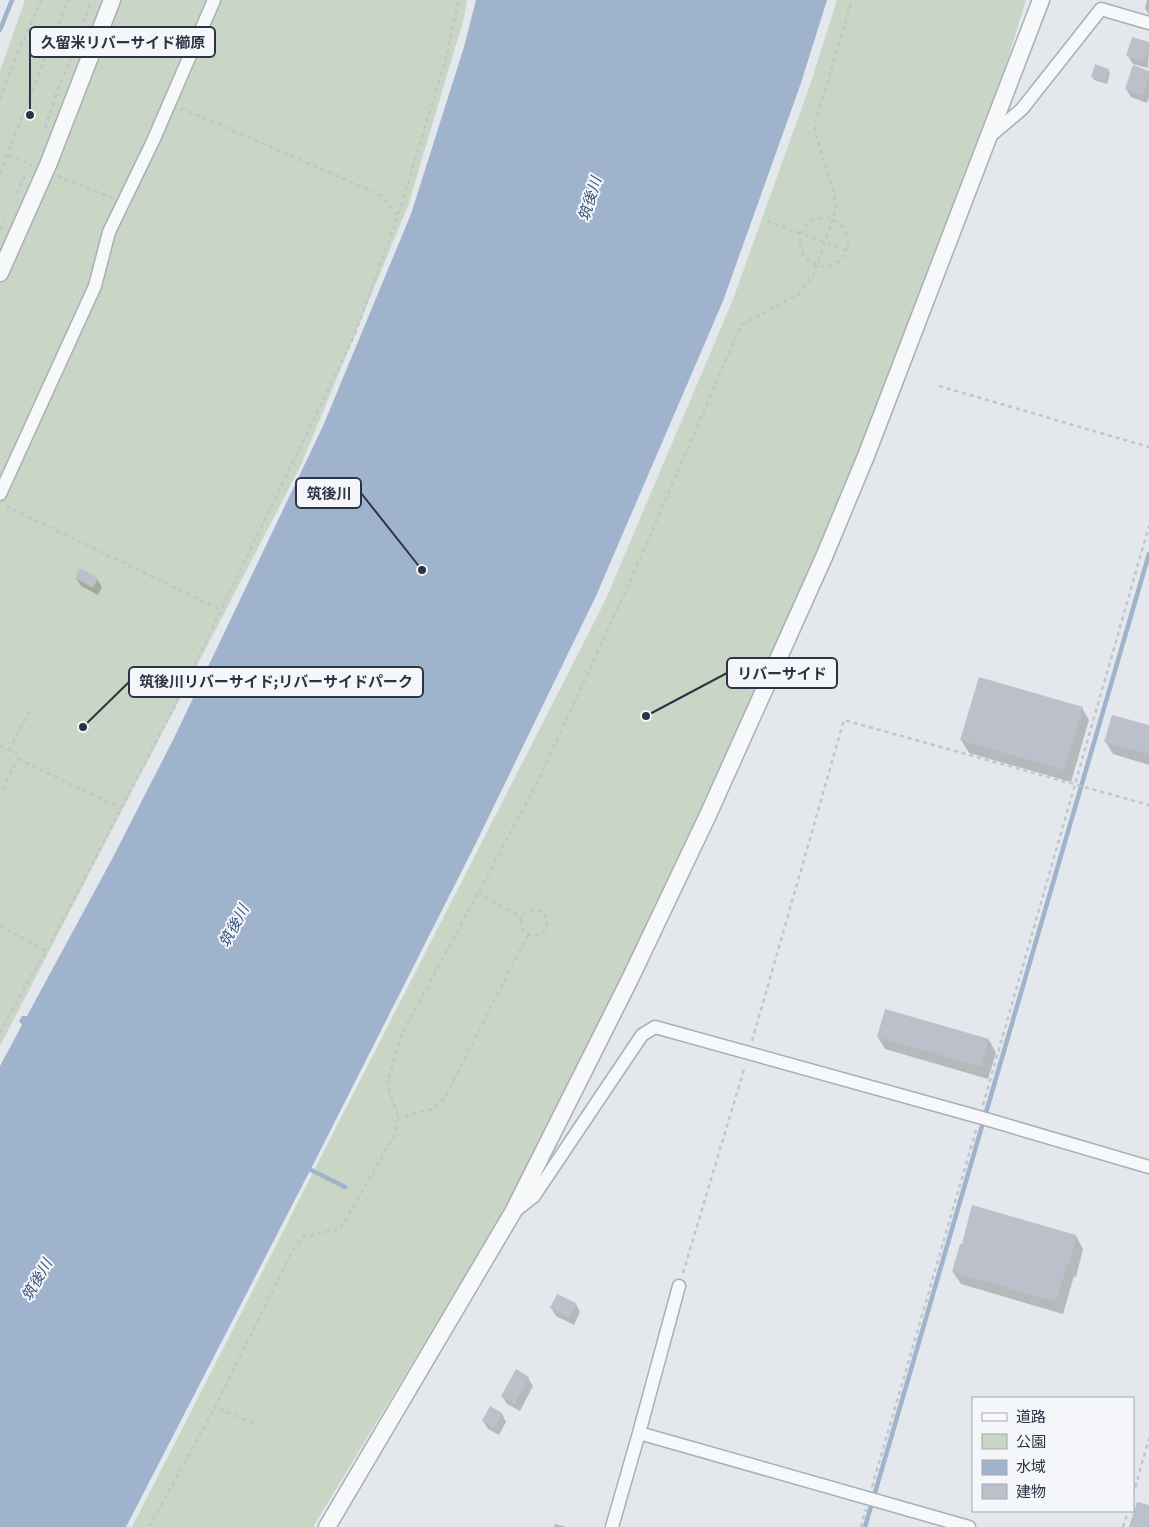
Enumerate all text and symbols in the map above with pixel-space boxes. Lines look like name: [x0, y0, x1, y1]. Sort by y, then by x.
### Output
callout: 久留米リバーサイド櫛原: [30, 27, 215, 57]
text: 久留米リバーサイド櫛原: [41, 34, 205, 52]
water label: 筑後川: [575, 173, 606, 223]
callout: 筑後川: [296, 478, 361, 508]
text: 筑後川: [306, 485, 352, 503]
callout: リバーサイド: [727, 658, 837, 688]
text: リバーサイド: [737, 665, 827, 683]
callout: 筑後川リバーサイド;リバーサイドパーク: [129, 667, 423, 697]
text: 筑後川リバーサイド;リバーサイドパーク: [139, 673, 413, 691]
water label: 筑後川: [215, 900, 253, 950]
water label: 筑後川: [18, 1254, 57, 1304]
legend: [972, 1397, 1134, 1512]
text: 道路: [1016, 1408, 1046, 1426]
text: 公園: [1016, 1433, 1046, 1451]
text: 水域: [1016, 1458, 1046, 1476]
text: 建物: [1016, 1483, 1046, 1501]

